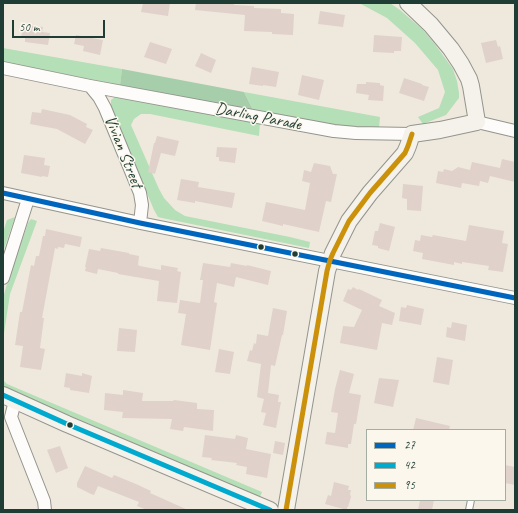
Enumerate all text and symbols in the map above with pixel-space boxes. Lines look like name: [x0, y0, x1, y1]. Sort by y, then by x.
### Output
scale bar: [14, 12, 107, 38]
text: 50 m: [19, 19, 39, 35]
street label: Darling Parade: [213, 99, 303, 135]
street label: Vivian Street: [99, 113, 147, 191]
unlabelled marker: [256, 242, 266, 252]
unlabelled marker: [290, 249, 300, 259]
unlabelled marker: [65, 420, 75, 430]
legend: [366, 429, 506, 501]
text: 27: [404, 437, 415, 453]
text: 42: [404, 457, 415, 473]
text: 95: [404, 477, 415, 493]

